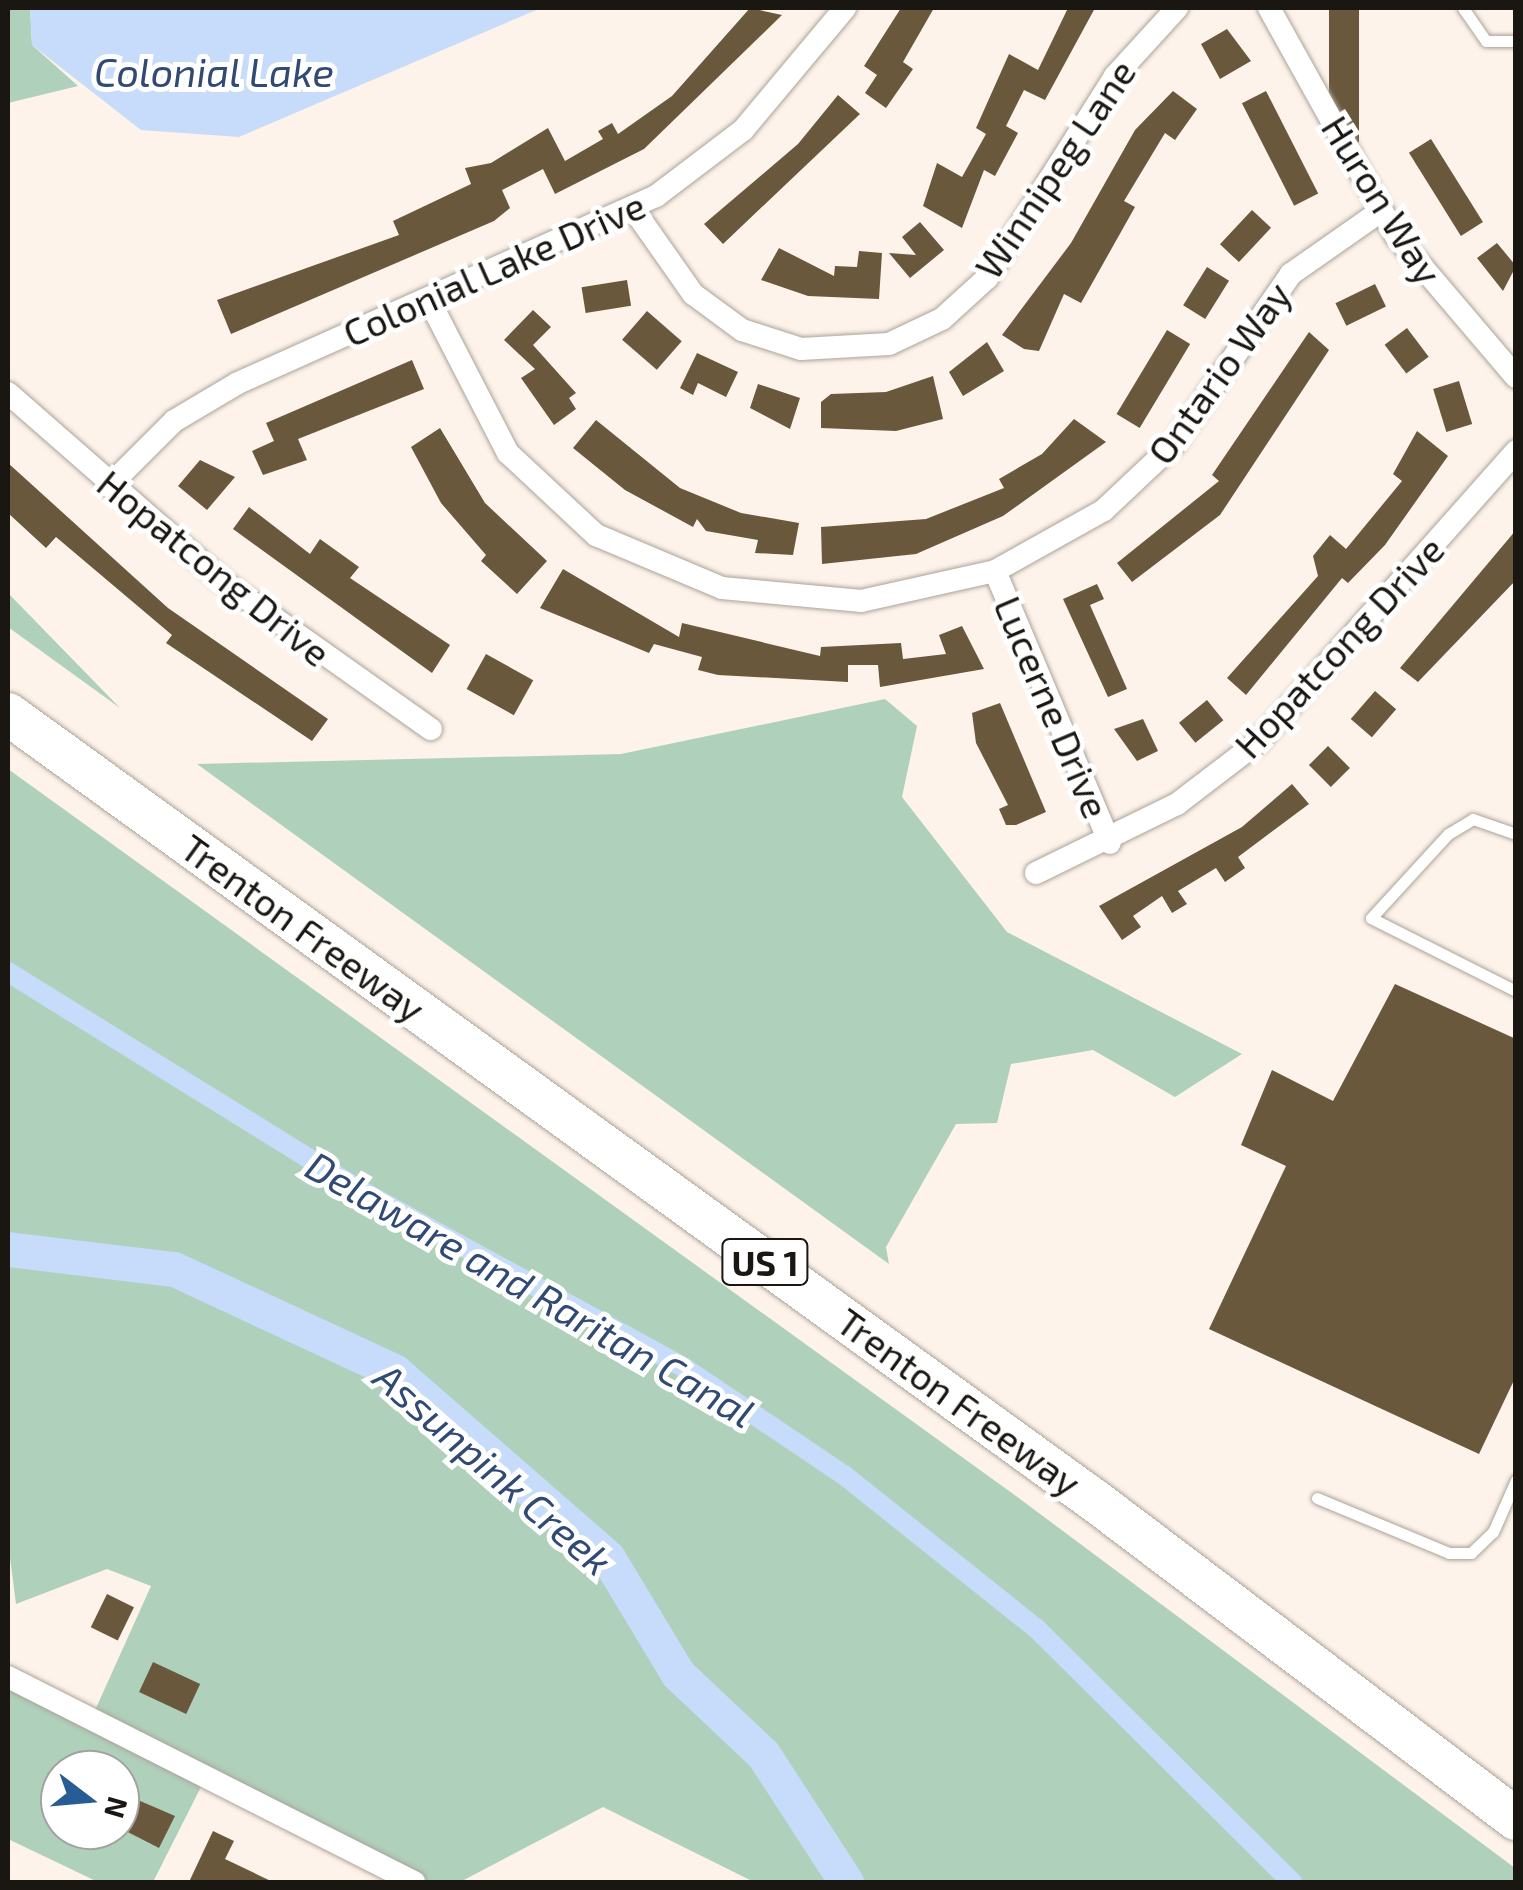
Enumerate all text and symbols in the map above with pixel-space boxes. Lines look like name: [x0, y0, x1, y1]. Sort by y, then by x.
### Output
water label: Colonial Lake: [93, 47, 335, 95]
street label: Winnipeg Lane: [965, 51, 1145, 287]
street label: Huron Way: [1312, 107, 1452, 293]
street label: Colonial Lake Drive: [336, 182, 652, 356]
street label: Ontario Way: [1138, 273, 1300, 473]
street label: Hopatcong Drive: [88, 460, 340, 676]
street label: Hopatcong Drive: [1225, 527, 1453, 767]
street label: Lucerne Drive: [985, 589, 1119, 825]
street label: Trenton Freeway: [172, 824, 434, 1032]
water label: Delaware and Raritan Canal: [298, 1140, 764, 1436]
road number: US 1: [720, 1232, 810, 1292]
street label: Trenton Freeway: [828, 1298, 1090, 1506]
water label: Assunpink Creek: [366, 1352, 622, 1584]
north arrow: [40, 1750, 140, 1850]
text: N: [98, 1793, 136, 1822]

